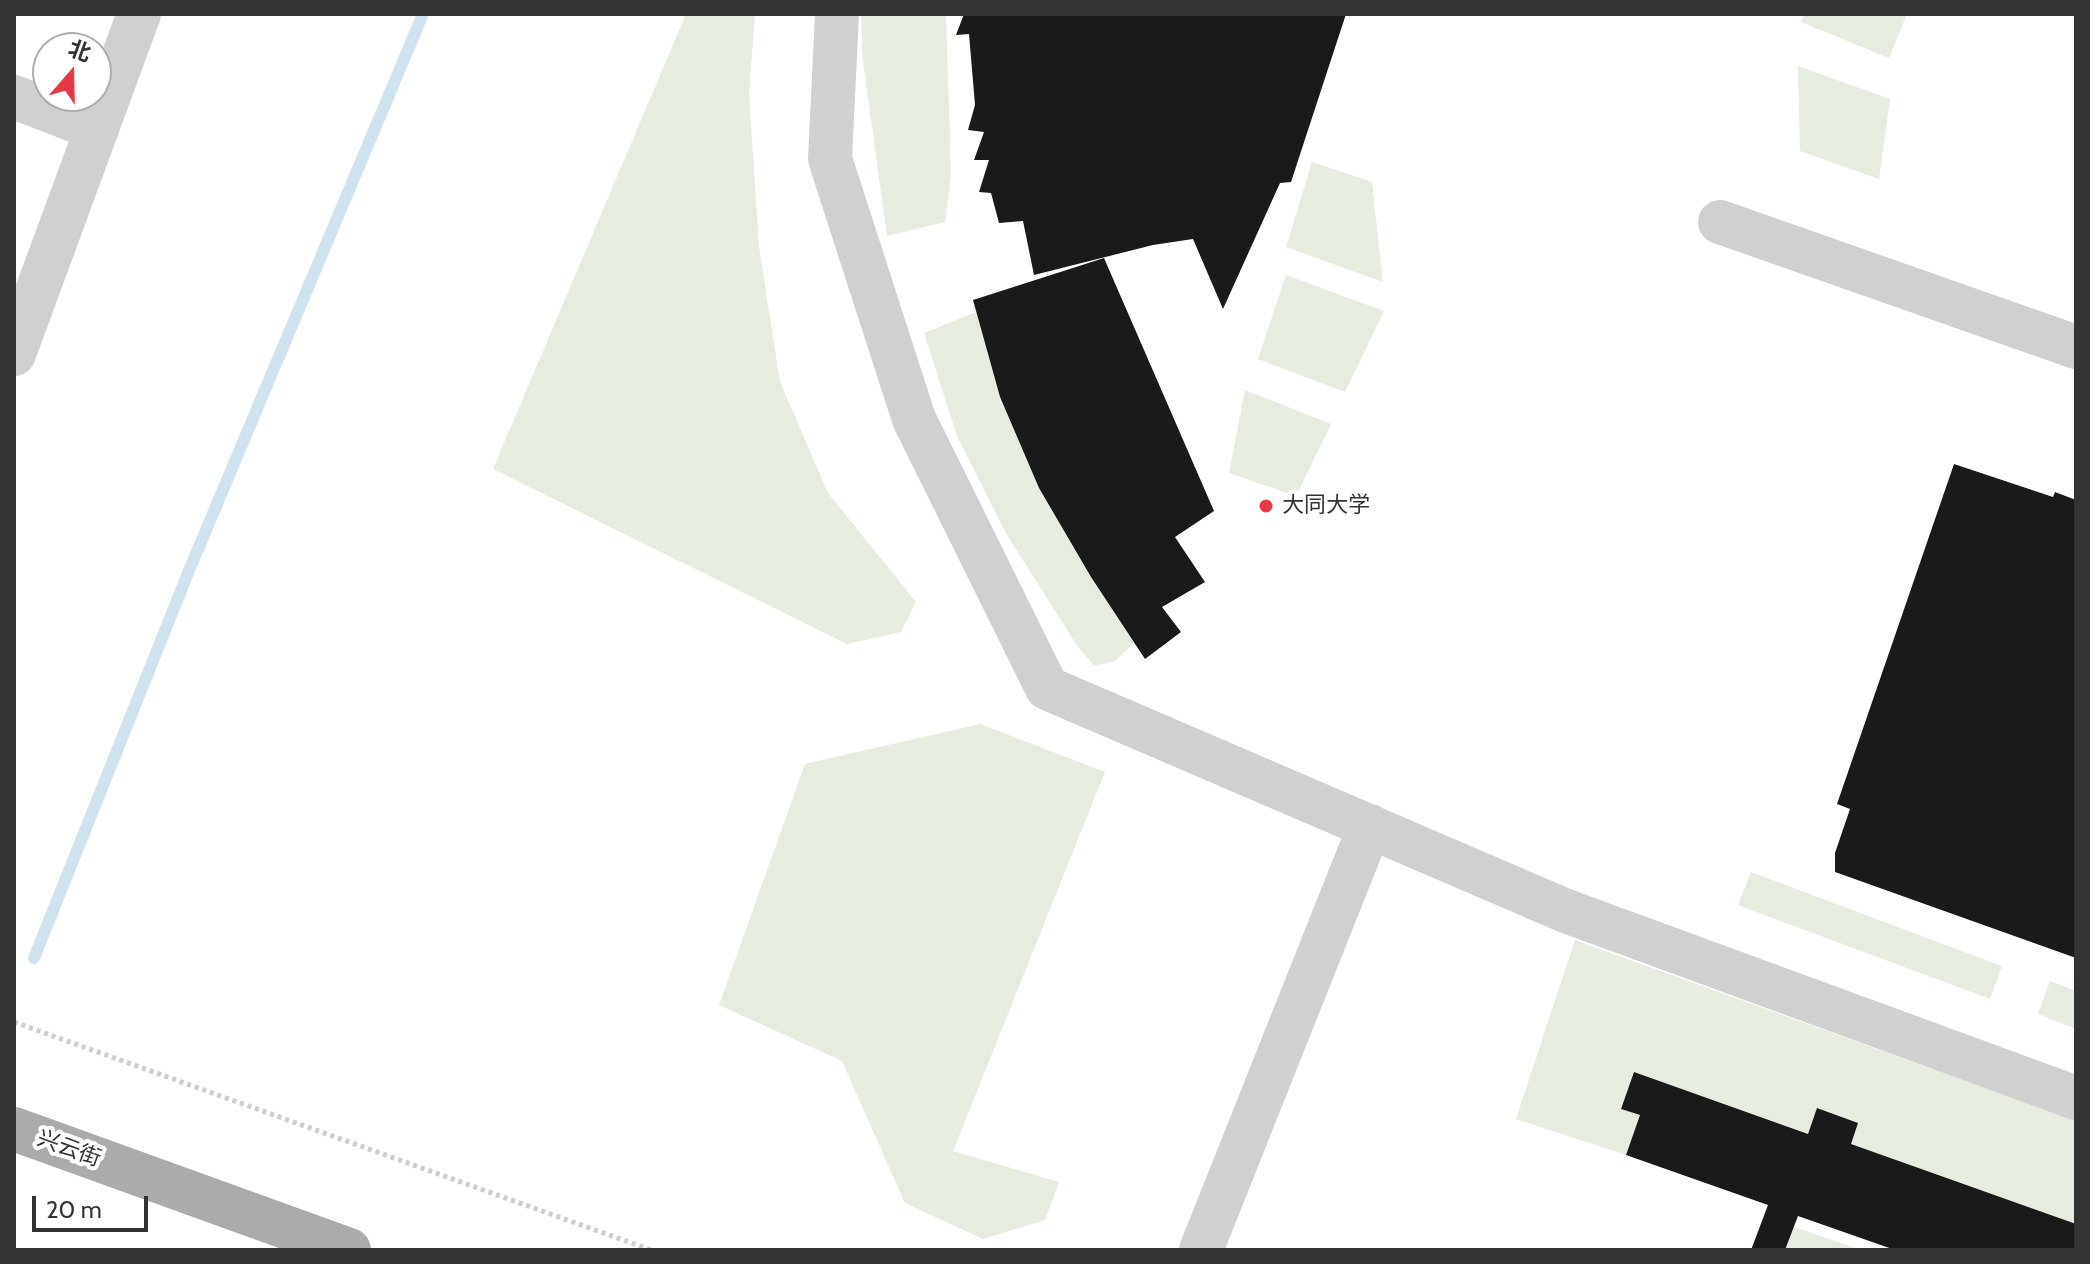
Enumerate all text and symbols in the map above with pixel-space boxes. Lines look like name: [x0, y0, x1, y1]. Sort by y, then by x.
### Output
north arrow: [32, 32, 112, 112]
text: 北: [65, 34, 95, 67]
place label: 大同大学: [1282, 493, 1370, 519]
marker: 大同大学: [1257, 497, 1275, 515]
street label: 兴云街: [33, 1125, 105, 1173]
scale bar: [36, 1180, 152, 1230]
text: 20 m: [46, 1195, 102, 1224]

